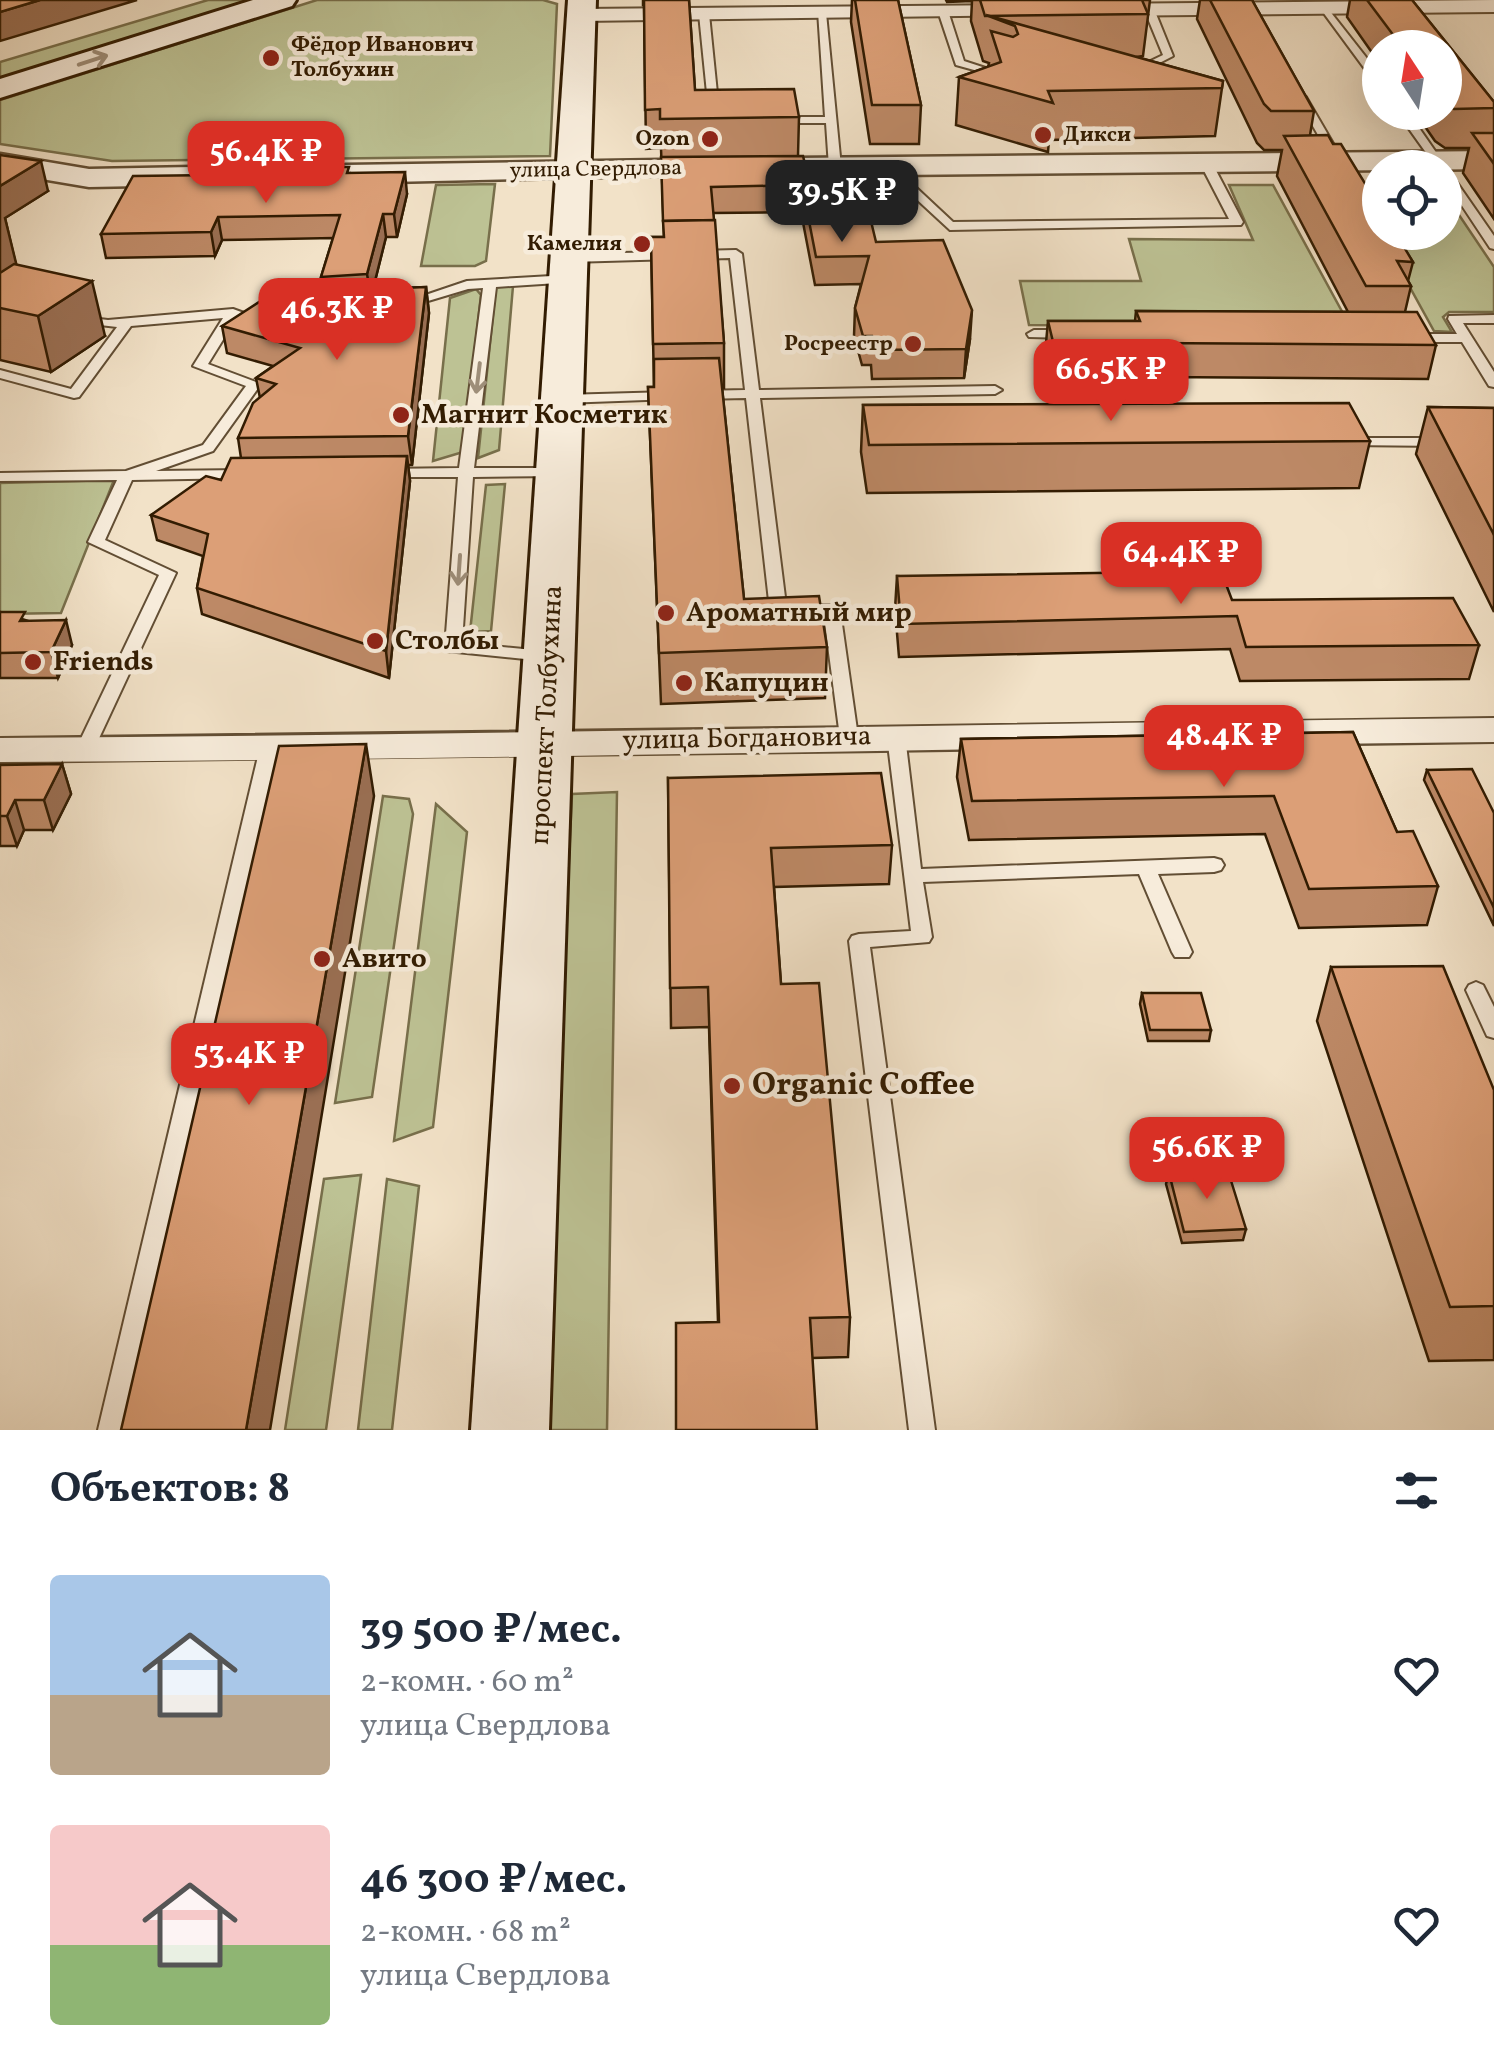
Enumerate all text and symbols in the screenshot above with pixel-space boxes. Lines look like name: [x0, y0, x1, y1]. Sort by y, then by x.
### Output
place label: Фёдор Иванович Толбухин: [291, 30, 474, 86]
north arrow: [1362, 30, 1462, 130]
map controls: [1362, 30, 1462, 250]
marker: Фёдор Иванович Толбухин: [260, 47, 282, 69]
one-way arrow: [77, 50, 108, 68]
place label: Дикси: [1063, 120, 1131, 151]
pin: 56.4K ₽: [174, 121, 358, 206]
place label: Ozon: [635, 124, 690, 155]
marker: Дикси: [1032, 124, 1054, 146]
marker: Ozon: [699, 128, 721, 150]
text: 56.4K ₽: [210, 131, 322, 175]
button: locate: [1362, 150, 1462, 250]
street label: улица Свердлова: [510, 153, 683, 187]
pin: 39.5K ₽: [750, 160, 934, 245]
text: 39.5K ₽: [787, 170, 897, 214]
place label: Камелия: [527, 229, 622, 260]
marker: Камелия: [631, 233, 653, 255]
pin: 46.3K ₽: [245, 278, 429, 363]
text: 46.3K ₽: [280, 288, 394, 332]
place label: Росреестр: [784, 329, 893, 360]
marker: Росреестр: [902, 333, 924, 355]
pin: 66.5K ₽: [1019, 339, 1203, 424]
text: 66.5K ₽: [1056, 349, 1166, 393]
one-way arrow: [468, 361, 487, 394]
place label: Магнит Косметик: [421, 396, 668, 435]
marker: Магнит Косметик: [390, 404, 412, 426]
pin: 64.4K ₽: [1089, 522, 1273, 607]
text: 64.4K ₽: [1123, 532, 1239, 576]
one-way arrow: [449, 553, 468, 585]
street label: проспект Толбухина: [521, 584, 573, 846]
place label: Ароматный мир: [686, 594, 912, 633]
marker: Ароматный мир: [655, 602, 677, 624]
place label: Столбы: [395, 622, 499, 661]
marker: Столбы: [364, 630, 386, 652]
place label: Friends: [53, 643, 153, 682]
marker: Friends: [22, 651, 44, 673]
place label: Капуцин: [704, 664, 829, 703]
marker: Капуцин: [673, 672, 695, 694]
pin: 48.4K ₽: [1132, 705, 1316, 790]
text: 48.4K ₽: [1166, 715, 1282, 759]
street label: улица Богдановича: [622, 717, 872, 761]
place label: Авито: [342, 940, 427, 979]
marker: Авито: [311, 948, 333, 970]
pin: 53.4K ₽: [157, 1023, 341, 1108]
text: 53.4K ₽: [193, 1033, 305, 1077]
place label: Organic Coffee: [752, 1064, 975, 1108]
marker: Organic Coffee: [721, 1075, 743, 1097]
pin: 56.6K ₽: [1115, 1117, 1299, 1202]
text: 56.6K ₽: [1151, 1127, 1263, 1171]
text: Объектов: 8: [50, 1461, 290, 1520]
icon: filters: [1389, 1463, 1444, 1518]
text: 39 500 ₽/мес.: [360, 1602, 622, 1661]
icon: home: [130, 1615, 250, 1735]
icon: heart: [1389, 1648, 1444, 1703]
text: 2-комн. · 60 m²: [360, 1661, 574, 1705]
text: улица Свердлова: [360, 1705, 611, 1749]
text: 46 300 ₽/мес.: [360, 1852, 627, 1911]
icon: home: [130, 1865, 250, 1985]
icon: heart: [1389, 1898, 1444, 1953]
text: 2-комн. · 68 m²: [360, 1911, 571, 1955]
text: улица Свердлова: [360, 1955, 611, 1999]

